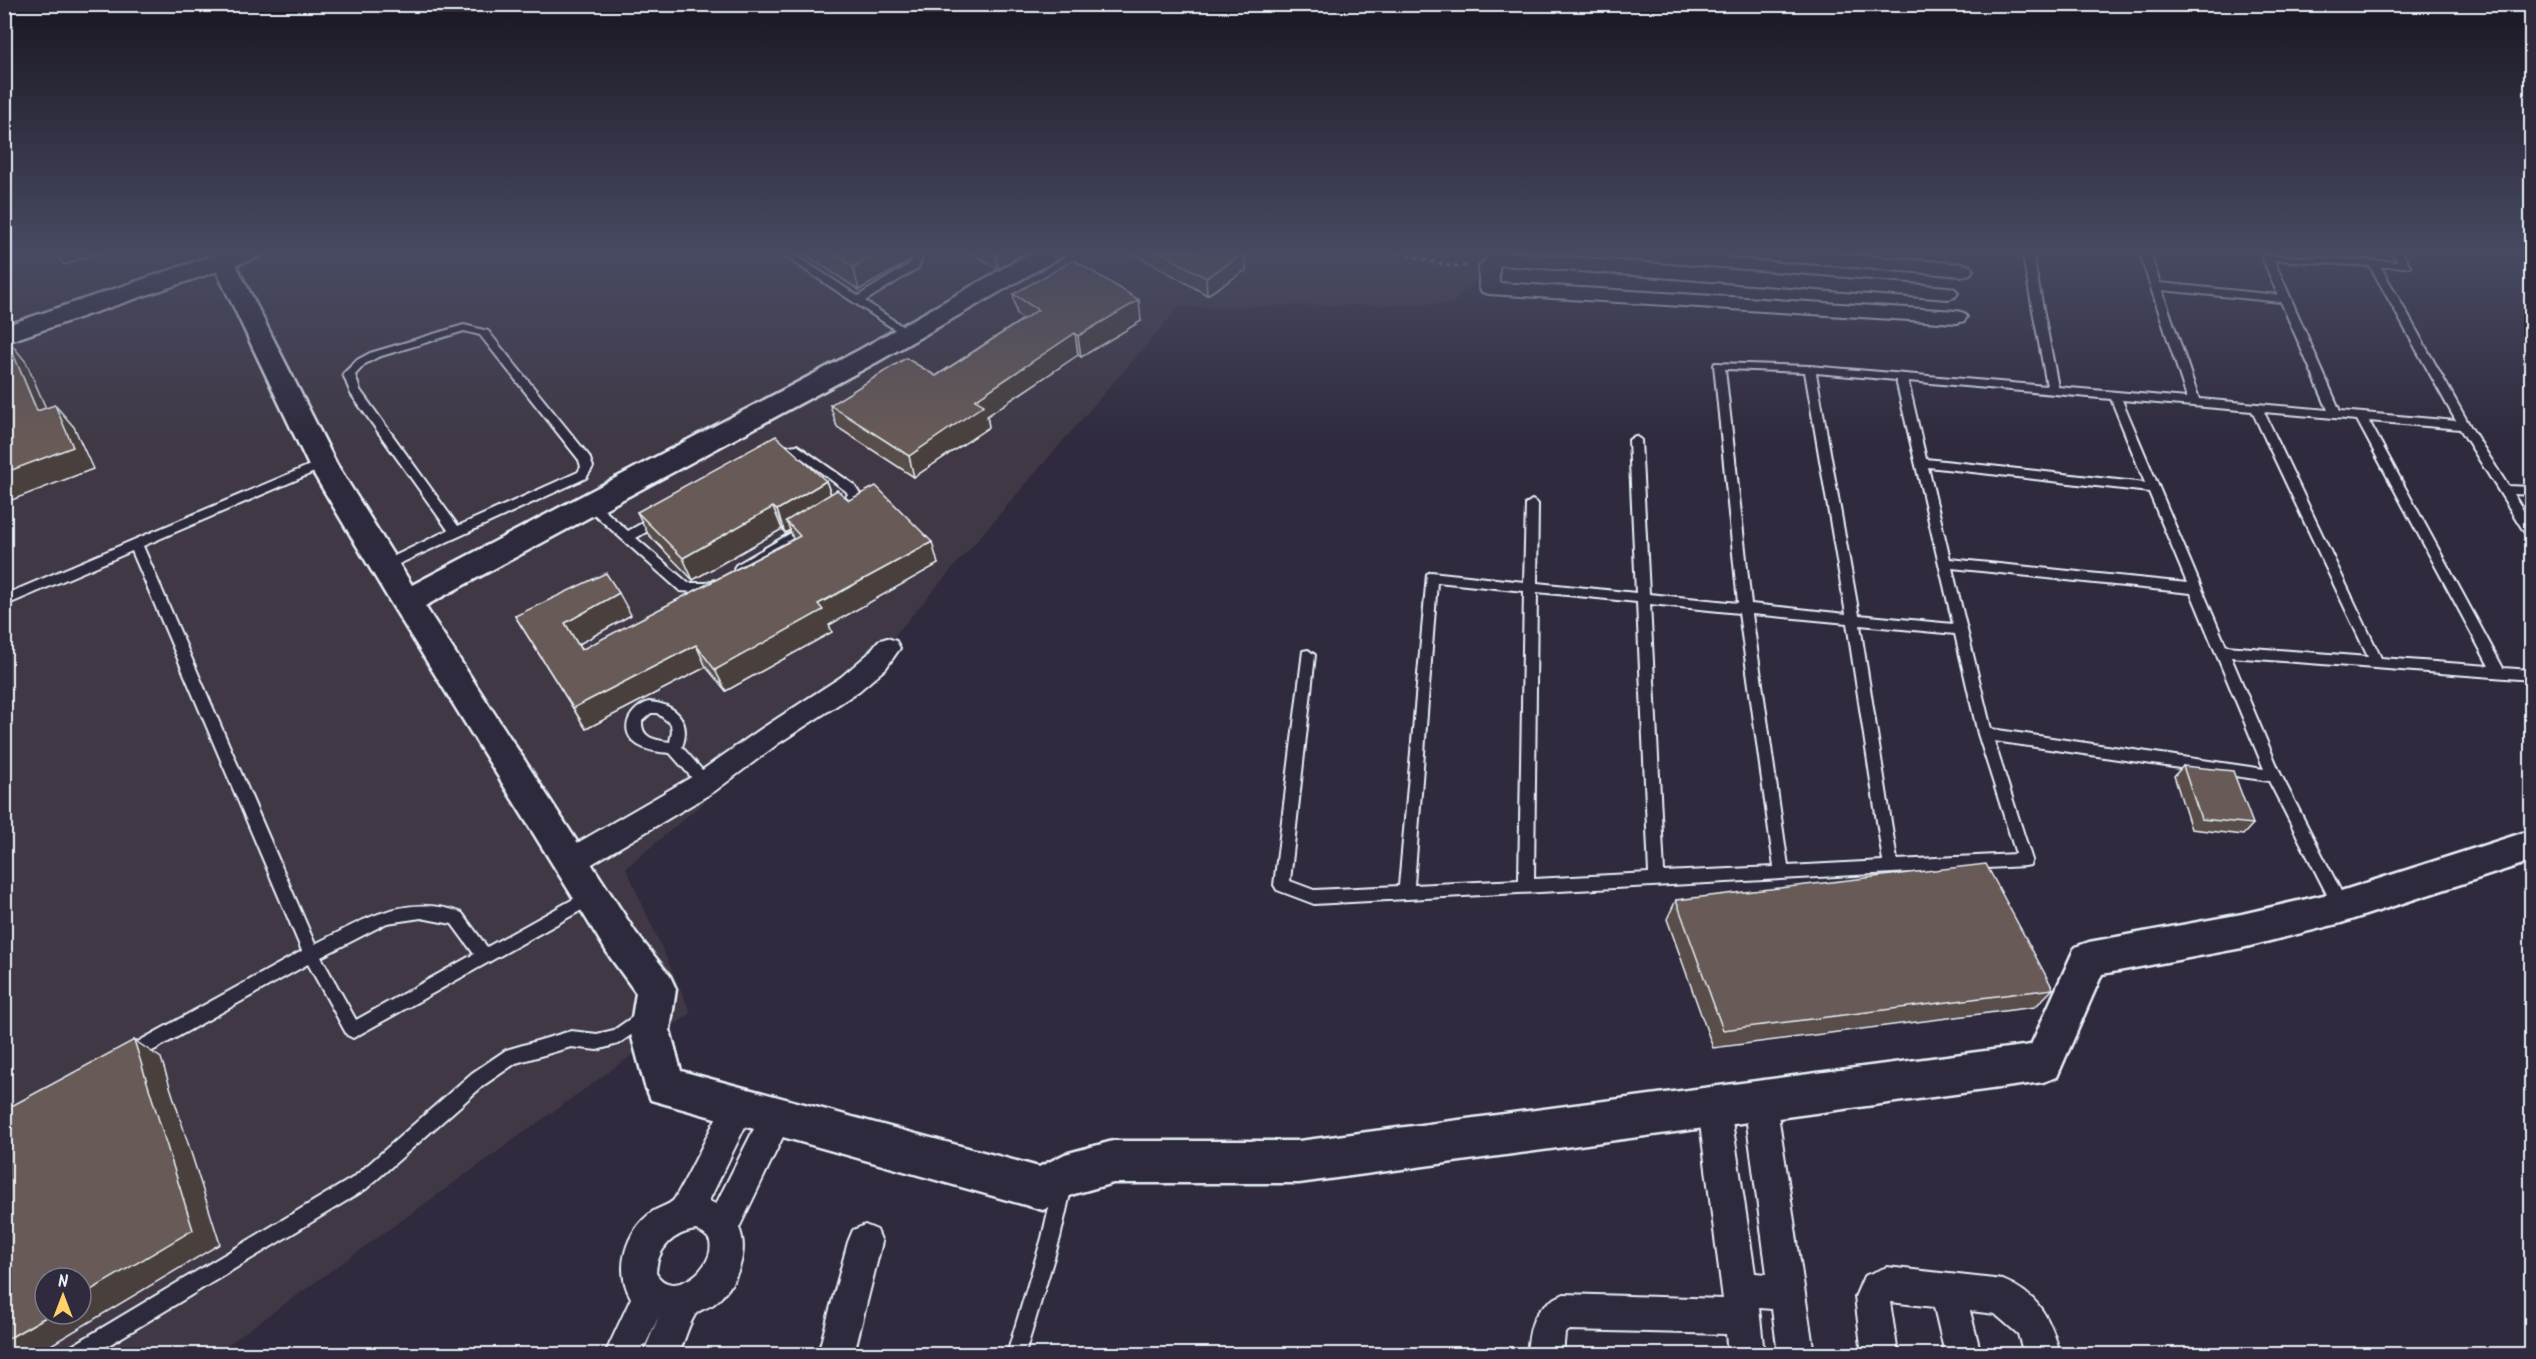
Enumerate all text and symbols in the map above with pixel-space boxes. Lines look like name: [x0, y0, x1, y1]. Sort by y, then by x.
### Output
north arrow: [33, 1266, 93, 1326]
text: N: [58, 1270, 68, 1295]

